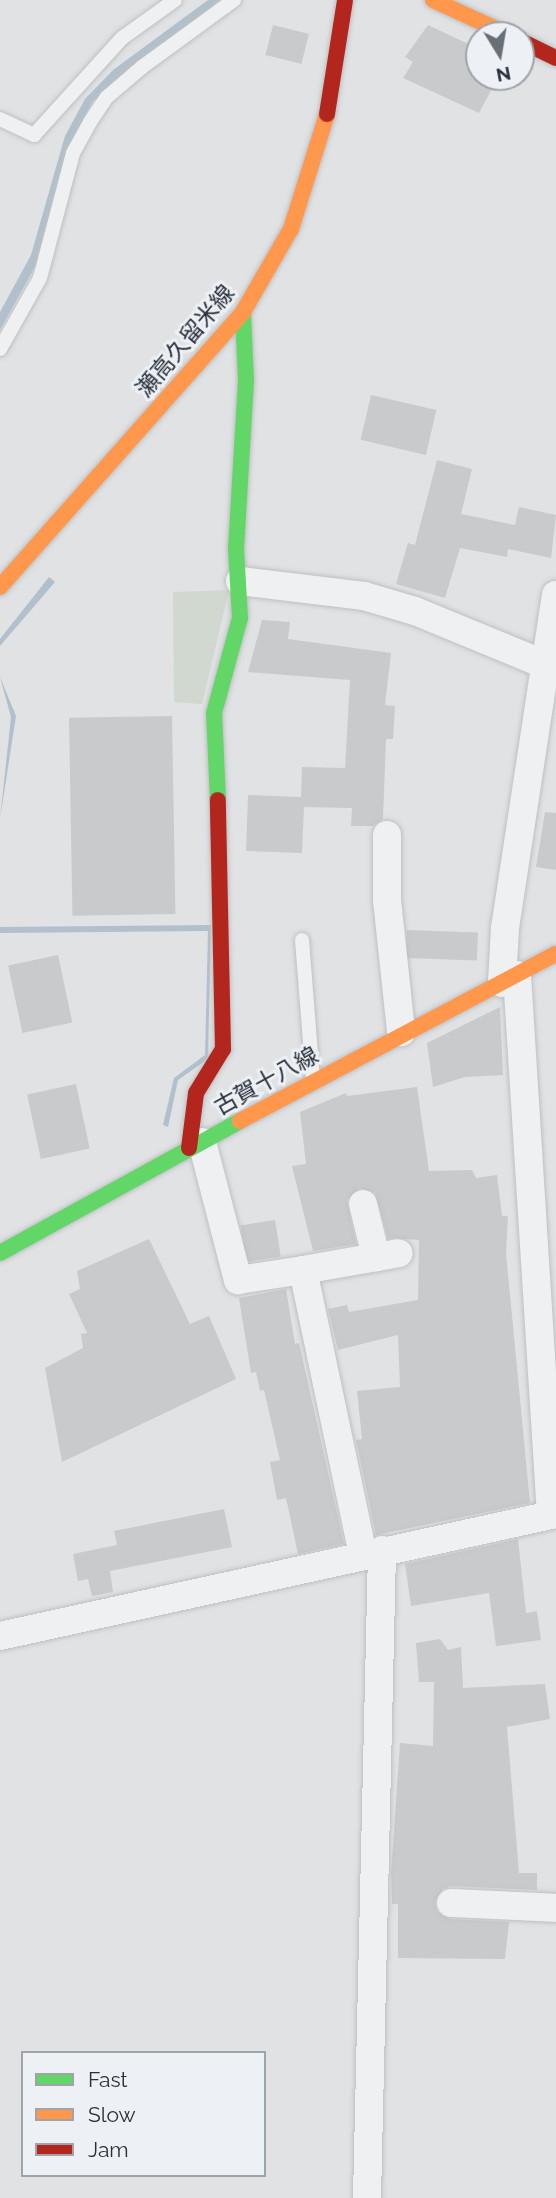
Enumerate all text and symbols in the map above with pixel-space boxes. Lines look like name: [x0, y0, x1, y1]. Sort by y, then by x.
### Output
north arrow: [465, 21, 535, 91]
text: N: [494, 62, 513, 87]
street label: 瀬高久留米線: [130, 279, 240, 403]
street label: 古賀十八線: [209, 1041, 323, 1121]
legend: [21, 2051, 266, 2177]
text: Fast: [88, 2067, 128, 2092]
text: Slow: [88, 2102, 136, 2127]
text: Jam: [88, 2137, 129, 2162]

